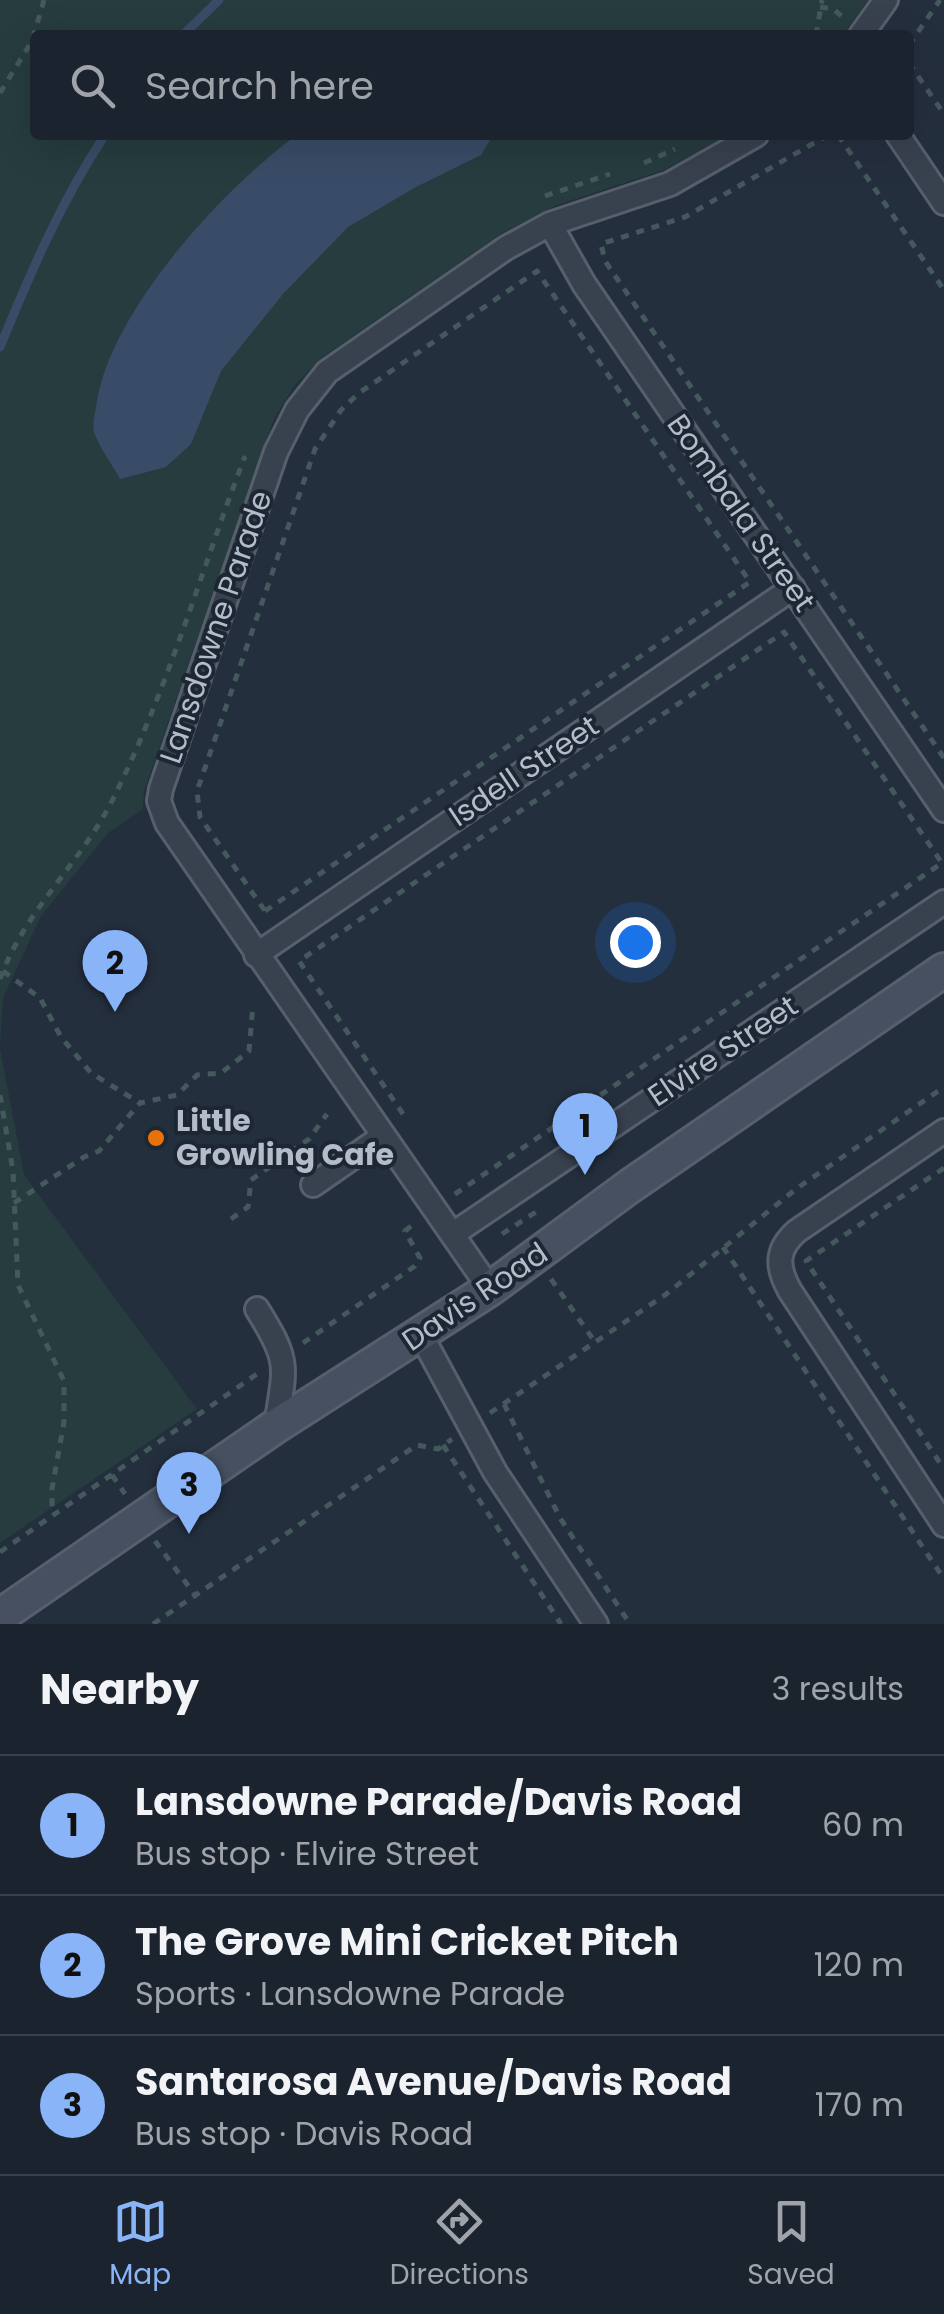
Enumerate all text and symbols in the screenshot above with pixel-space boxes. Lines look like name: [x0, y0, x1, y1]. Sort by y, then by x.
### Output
search box: [30, 30, 914, 140]
icon: search: [65, 58, 120, 113]
text: Search here: [145, 59, 374, 112]
street label: Bombala Street: [657, 405, 826, 620]
street label: Lansdowne Parade: [149, 485, 282, 769]
street label: Isdell Street: [440, 705, 607, 837]
your location: [610, 917, 661, 968]
pin: 2: [82, 930, 148, 1012]
street label: Elvire Street: [639, 984, 806, 1117]
pin: 1: [552, 1092, 618, 1175]
place label: Little Growling Cafe: [176, 1099, 394, 1176]
marker: Little Growling Cafe: [145, 1127, 167, 1149]
street label: Davis Road: [393, 1232, 556, 1361]
pin: 3: [156, 1452, 222, 1534]
text: Nearby: [40, 1660, 199, 1719]
text: 3 results: [771, 1666, 904, 1711]
text: Lansdowne Parade/Davis Road: [135, 1775, 742, 1828]
text: 1: [66, 1802, 79, 1847]
text: 60 m: [822, 1802, 904, 1847]
text: Bus stop · Elvire Street: [135, 1831, 479, 1876]
text: The Grove Mini Cricket Pitch: [135, 1915, 679, 1968]
text: 2: [63, 1942, 82, 1987]
text: 120 m: [814, 1942, 904, 1987]
text: Sports · Lansdowne Parade: [135, 1971, 565, 2016]
text: Santarosa Avenue/Davis Road: [135, 2055, 732, 2108]
text: 3: [63, 2082, 82, 2127]
text: 170 m: [815, 2082, 904, 2127]
text: Bus stop · Davis Road: [135, 2111, 473, 2156]
tab: Map: [109, 2194, 171, 2296]
tab: Directions: [390, 2194, 529, 2296]
tab: Saved: [747, 2194, 835, 2296]

